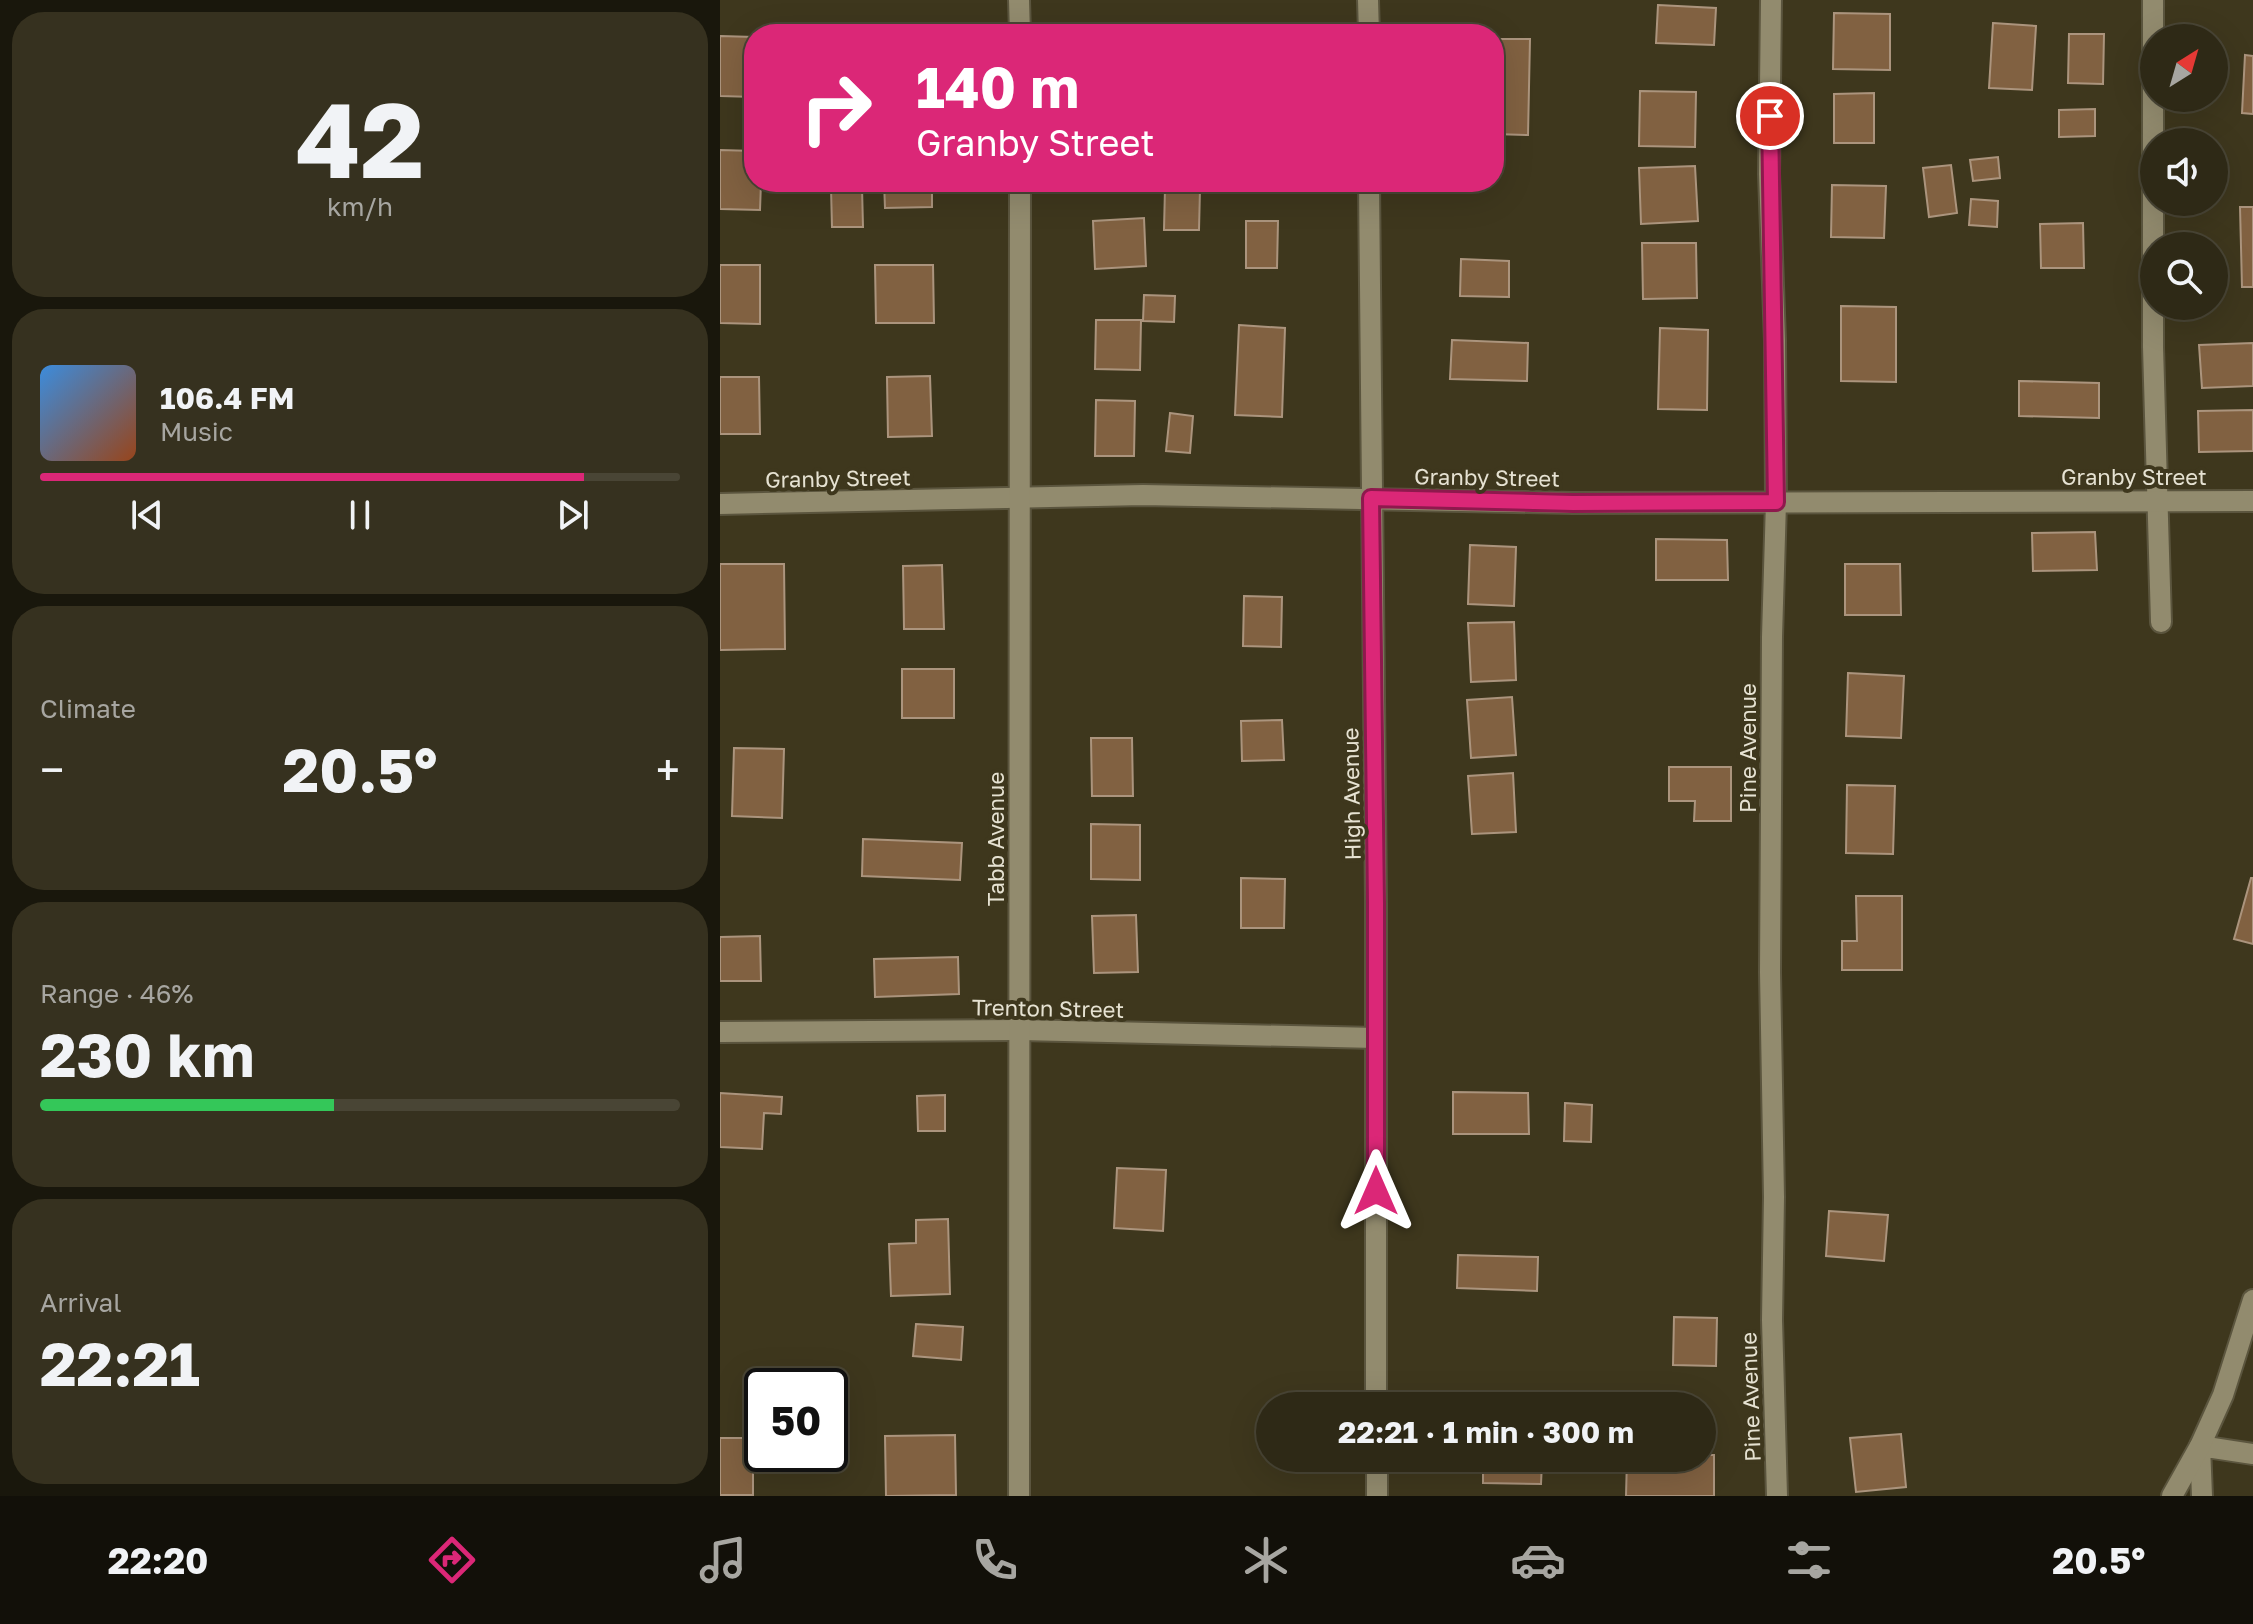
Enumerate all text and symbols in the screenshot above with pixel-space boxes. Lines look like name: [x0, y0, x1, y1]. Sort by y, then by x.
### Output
north arrow: [2140, 24, 2228, 112]
map controls: [2140, 24, 2228, 320]
text: 140 m: [916, 53, 1079, 120]
icon: right: [784, 56, 888, 160]
text: 42: [296, 76, 424, 201]
pin: [1736, 82, 1804, 150]
icon: arrive: [1748, 94, 1792, 138]
text: Granby Street: [916, 121, 1155, 164]
button: sound: [2140, 128, 2228, 216]
text: km/h: [327, 191, 393, 222]
button: search: [2140, 232, 2228, 320]
text: 106.4 FM: [160, 380, 294, 416]
text: Music: [160, 416, 233, 447]
street label: Granby Street: [1414, 462, 1560, 492]
street label: Granby Street: [765, 463, 911, 493]
street label: Granby Street: [2061, 463, 2207, 490]
icon: previous: [125, 493, 169, 537]
icon: pause: [338, 493, 382, 537]
icon: next: [551, 493, 595, 537]
street label: Pine Avenue: [1734, 683, 1761, 813]
text: Climate: [40, 693, 136, 724]
street label: High Avenue: [1336, 727, 1366, 861]
text: 20.5°: [283, 733, 437, 805]
text: −: [40, 743, 64, 796]
text: +: [656, 743, 680, 796]
street label: Tabb Avenue: [982, 772, 1009, 906]
text: Range · 46%: [40, 978, 193, 1009]
street label: Trenton Street: [972, 993, 1124, 1023]
text: 230 km: [40, 1018, 255, 1090]
position arrow: [1334, 1149, 1418, 1233]
text: Arrival: [40, 1287, 121, 1318]
text: 22:21: [40, 1327, 200, 1399]
street label: Pine Avenue: [1734, 1332, 1766, 1462]
speed limit sign: 50: [744, 1368, 848, 1472]
text: 22:21 · 1 min · 300 m: [1338, 1414, 1634, 1450]
icon: directions: [424, 1532, 480, 1588]
icon: music: [695, 1532, 751, 1588]
icon: phone: [967, 1532, 1023, 1588]
icon: climate: [1238, 1532, 1294, 1588]
icon: car: [1510, 1532, 1566, 1588]
icon: filters: [1781, 1532, 1837, 1588]
text: 22:20: [108, 1539, 209, 1582]
text: 20.5°: [2052, 1539, 2145, 1582]

